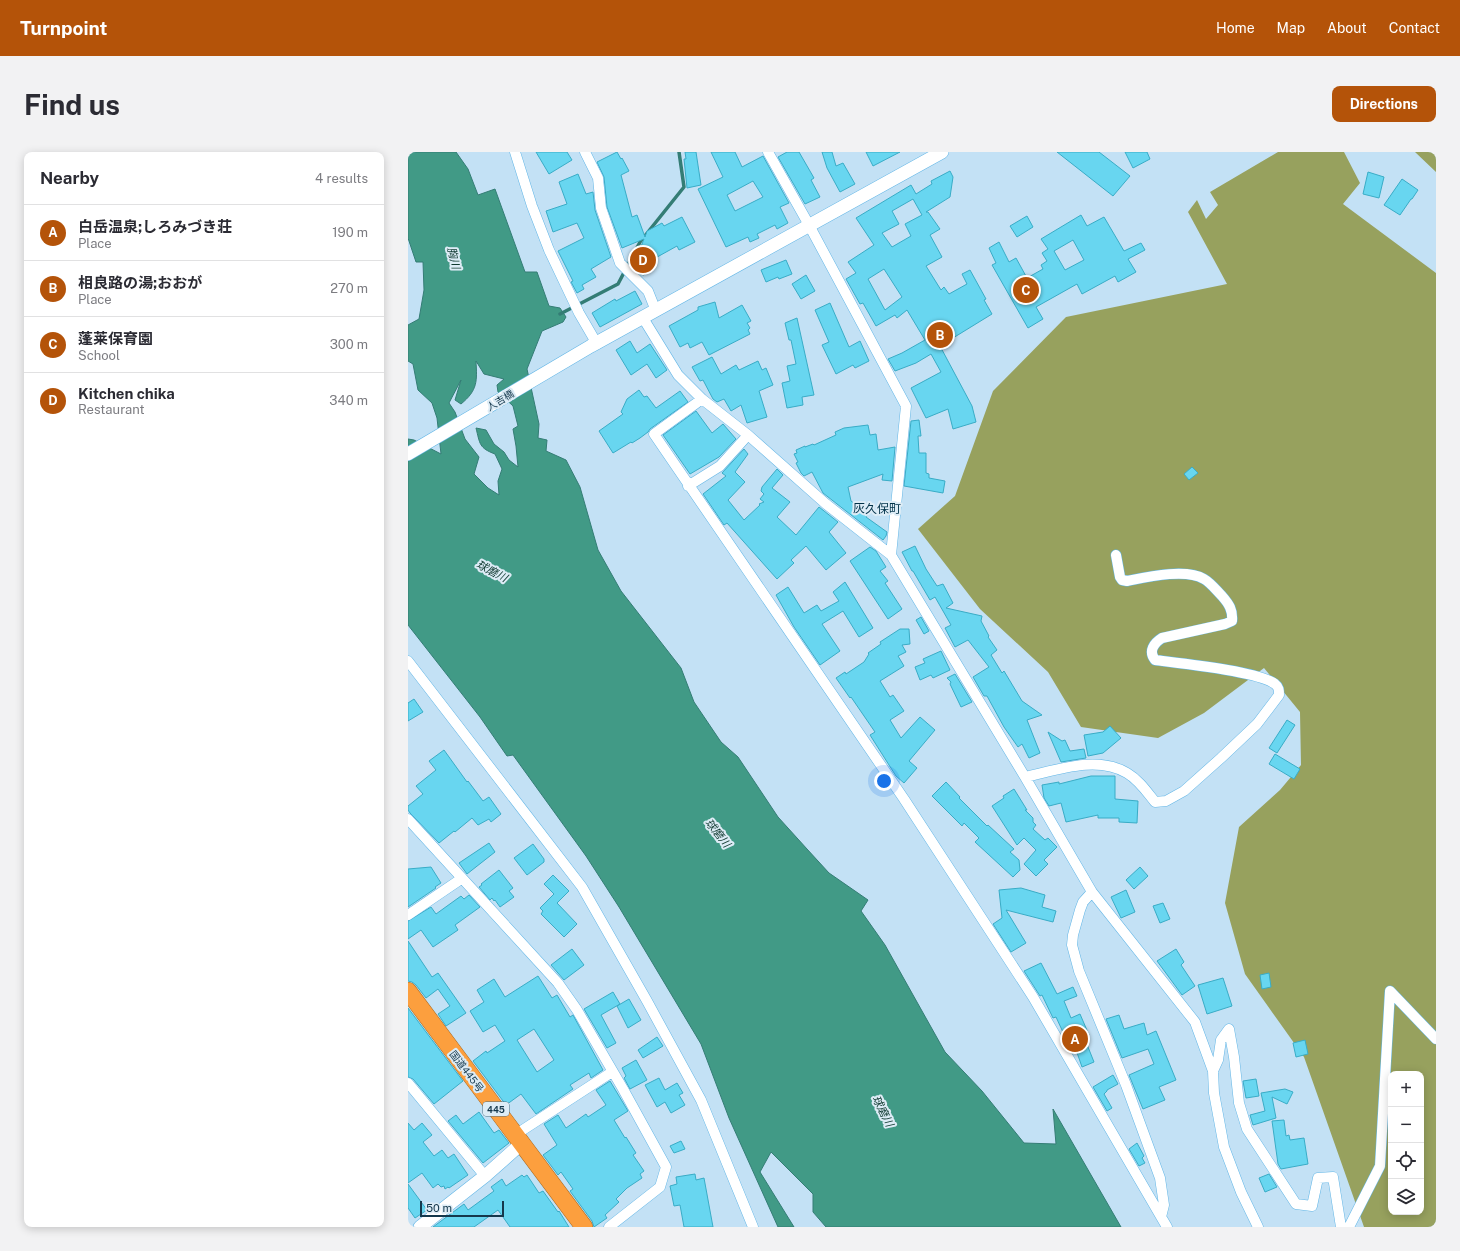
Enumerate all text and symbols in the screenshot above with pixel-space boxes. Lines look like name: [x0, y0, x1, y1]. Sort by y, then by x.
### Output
text: Turnpoint: [20, 17, 107, 39]
text: Home: [1216, 20, 1255, 36]
text: Map: [1277, 20, 1305, 36]
text: About: [1327, 20, 1367, 36]
text: Contact: [1389, 20, 1440, 36]
button: Directions: [1332, 86, 1436, 122]
text: Find us: [24, 88, 120, 121]
text: Nearby: [40, 168, 99, 188]
text: 4 results: [315, 171, 368, 186]
text: 白岳温泉;しろみづき荘: [78, 218, 232, 235]
text: A: [48, 225, 58, 240]
text: 190 m: [332, 225, 368, 240]
text: Place: [78, 236, 112, 251]
pin: D: [630, 245, 656, 275]
water label: 胸川: [446, 246, 463, 271]
text: 相良路の湯;おおが: [78, 274, 202, 291]
pin: C: [1013, 275, 1039, 305]
text: B: [49, 281, 57, 296]
text: 270 m: [330, 281, 368, 296]
text: Place: [78, 292, 112, 307]
pin: B: [927, 320, 953, 350]
text: 蓬莱保育園: [78, 330, 153, 347]
text: C: [48, 337, 58, 352]
text: 300 m: [330, 337, 368, 352]
text: School: [78, 348, 120, 363]
text: Kitchen chika: [78, 385, 175, 402]
street label: 人吉橋: [484, 387, 516, 413]
text: D: [48, 393, 58, 408]
text: 340 m: [329, 393, 368, 408]
text: Restaurant: [78, 402, 144, 417]
district label: 灰久保町: [853, 502, 901, 516]
water label: 球磨川: [475, 558, 510, 585]
your location: [874, 771, 894, 791]
water label: 球磨川: [703, 816, 734, 850]
pin: A: [1062, 1024, 1088, 1054]
street label: 国道445号: [447, 1048, 487, 1094]
map controls: [1388, 1071, 1424, 1215]
button: +: [1388, 1071, 1424, 1107]
water label: 球磨川: [870, 1094, 896, 1129]
road number: 445: [483, 1102, 509, 1116]
button: −: [1388, 1107, 1424, 1143]
button: locate: [1388, 1143, 1424, 1179]
button: layers: [1388, 1179, 1424, 1215]
scale bar: [420, 1199, 504, 1218]
text: 50 m: [426, 1202, 452, 1214]

